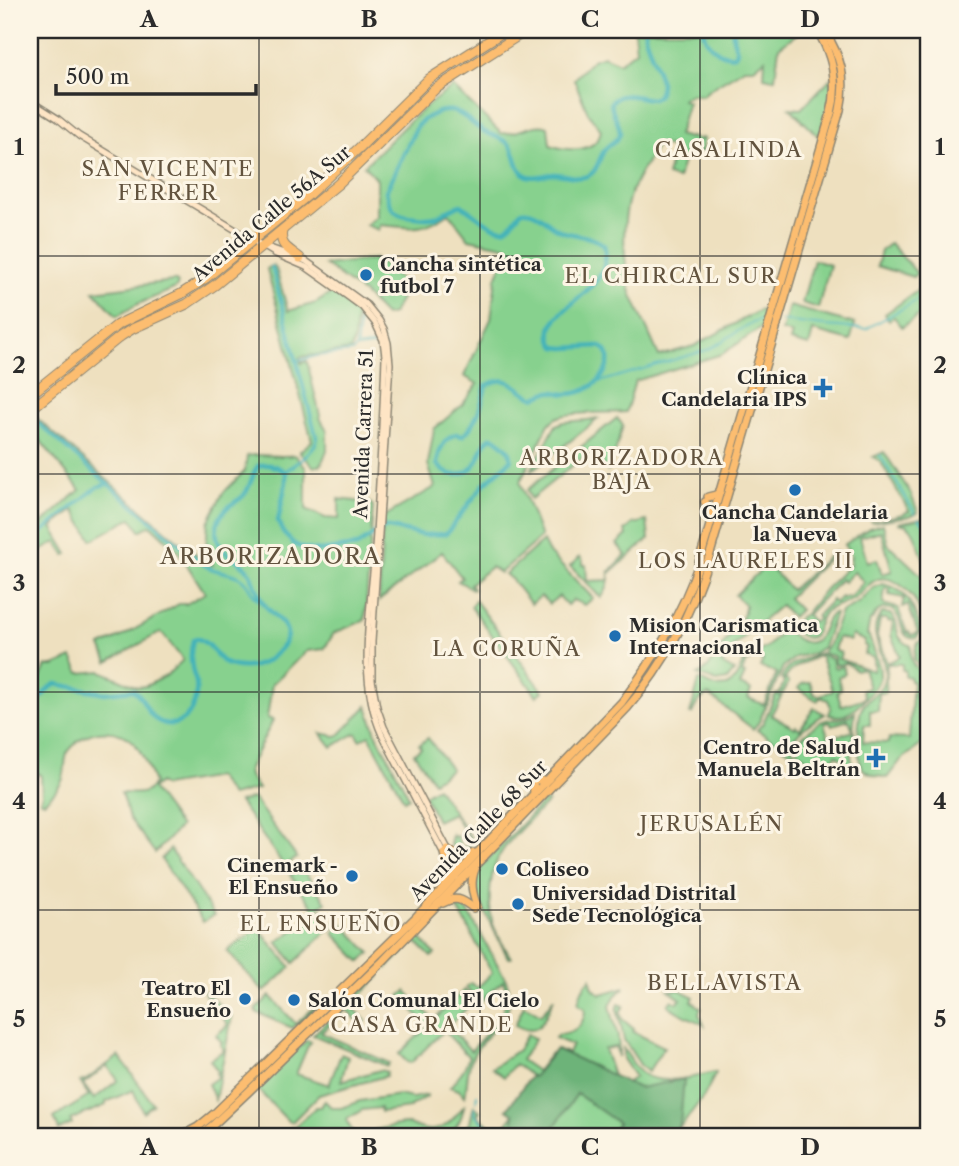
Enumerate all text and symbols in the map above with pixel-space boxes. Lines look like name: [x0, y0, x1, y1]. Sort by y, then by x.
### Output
text: A: [139, 5, 159, 33]
text: B: [360, 5, 378, 33]
text: C: [581, 5, 599, 33]
text: D: [800, 5, 820, 33]
scale bar: [56, 52, 256, 96]
text: 500 m: [66, 64, 130, 89]
text: 1: [14, 133, 25, 161]
text: 1: [935, 133, 946, 161]
district label: CASALINDA: [655, 137, 803, 162]
street label: Avenida Calle 56A Sur: [187, 140, 355, 287]
district label: SAN VICENTE FERRER: [82, 156, 254, 205]
place label: Cancha sintética futbol 7: [380, 253, 543, 298]
district label: EL CHIRCAL SUR: [564, 263, 778, 288]
marker: Cancha sintética futbol 7: [358, 267, 374, 283]
street label: Avenida Carrera 51: [349, 349, 378, 520]
text: 2: [12, 351, 26, 379]
text: 2: [933, 351, 947, 379]
place label: Clínica Candelaria IPS: [661, 366, 808, 411]
marker: Clínica Candelaria IPS: [813, 378, 833, 398]
district label: ARBORIZADORA BAJA: [518, 445, 725, 494]
marker: Cancha Candelaria la Nueva: [787, 482, 803, 498]
place label: Cancha Candelaria la Nueva: [702, 501, 889, 546]
district label: ARBORIZADORA: [159, 542, 382, 570]
district label: LOS LAURELES II: [638, 548, 854, 573]
text: 3: [13, 569, 26, 597]
text: 3: [934, 569, 947, 597]
place label: Mision Carismatica Internacional: [629, 614, 819, 659]
marker: Mision Carismatica Internacional: [607, 628, 623, 644]
district label: LA CORUÑA: [432, 636, 582, 661]
place label: Centro de Salud Manuela Beltrán: [697, 736, 860, 781]
marker: Centro de Salud Manuela Beltrán: [866, 748, 886, 768]
street label: Avenida Calle 68 Sur: [404, 755, 552, 907]
text: 4: [12, 787, 26, 815]
text: 4: [933, 787, 947, 815]
district label: JERUSALÉN: [637, 811, 784, 836]
place label: Cinemark - El Ensueño: [227, 854, 338, 899]
place label: Coliseo: [516, 858, 589, 881]
marker: Coliseo: [494, 861, 510, 877]
marker: Cinemark - El Ensueño: [344, 868, 360, 884]
place label: Universidad Distrital Sede Tecnológica: [532, 882, 736, 927]
marker: Universidad Distrital Sede Tecnológica: [510, 896, 526, 912]
district label: EL ENSUEÑO: [240, 911, 403, 936]
district label: BELLAVISTA: [647, 970, 803, 995]
place label: Teatro El Ensueño: [142, 977, 231, 1022]
place label: Salón Comunal El Cielo: [308, 989, 539, 1012]
marker: Teatro El Ensueño: [237, 991, 253, 1007]
marker: Salón Comunal El Cielo: [286, 992, 302, 1008]
text: 5: [13, 1005, 25, 1033]
text: 5: [934, 1005, 946, 1033]
district label: CASA GRANDE: [331, 1012, 513, 1037]
text: A: [139, 1133, 159, 1161]
text: B: [360, 1133, 378, 1161]
text: C: [581, 1133, 599, 1161]
text: D: [800, 1133, 820, 1161]

